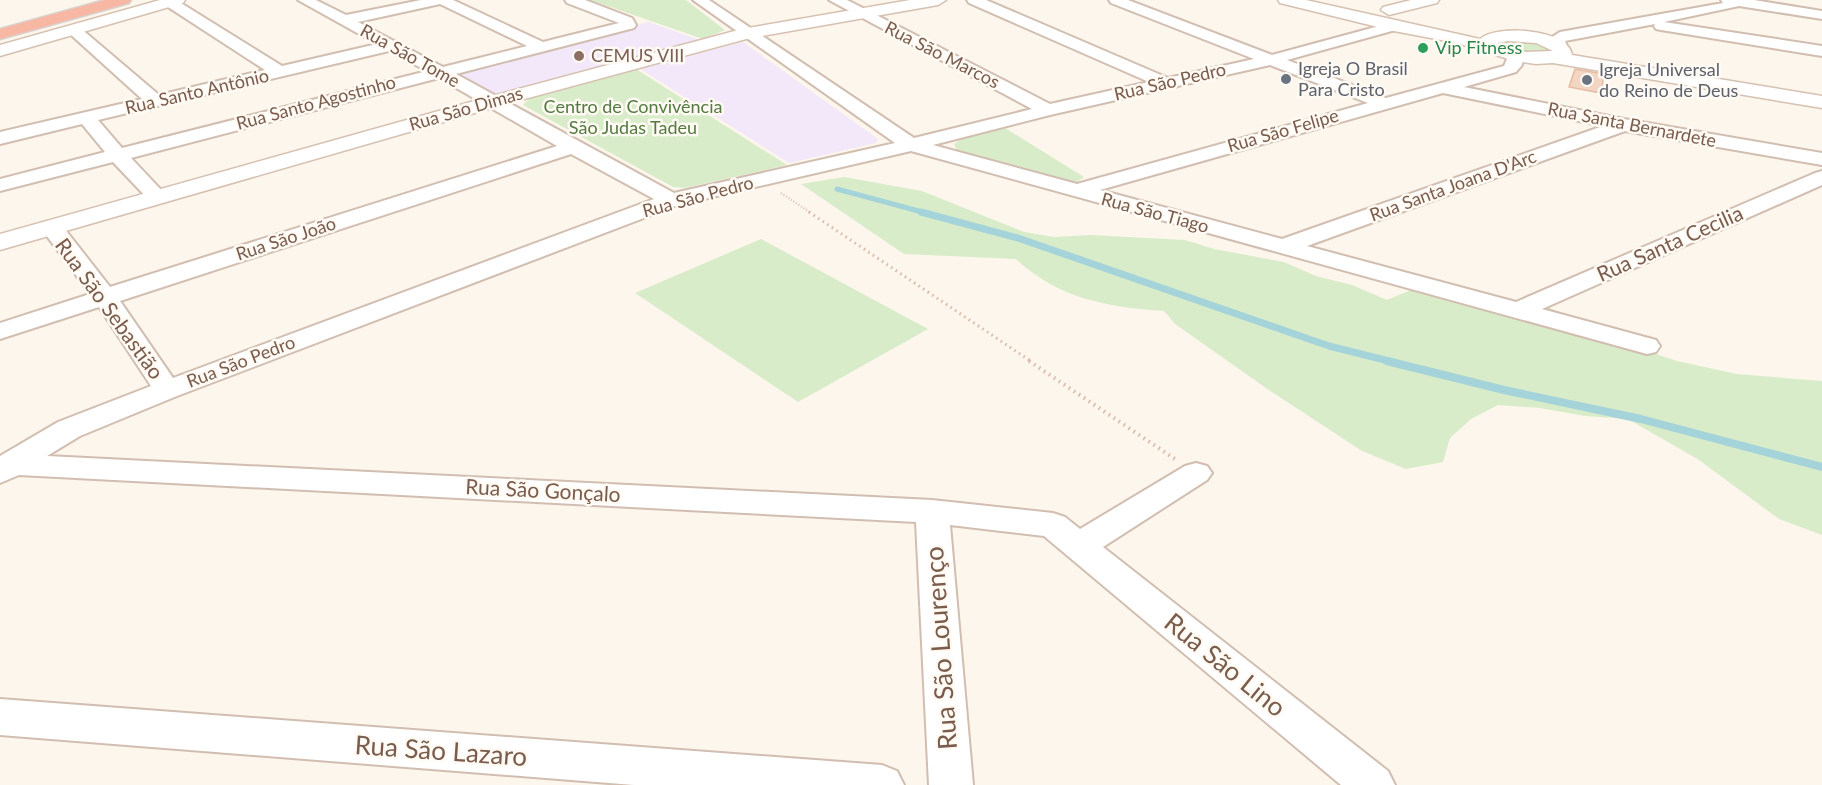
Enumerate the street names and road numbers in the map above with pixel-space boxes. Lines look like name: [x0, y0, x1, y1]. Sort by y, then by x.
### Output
street label: Rua São Marcos: [881, 16, 1004, 93]
street label: Rua São Tome: [357, 19, 464, 91]
street label: Rua São Pedro: [1112, 57, 1228, 105]
street label: Rua Santo Antônio: [123, 64, 271, 118]
street label: Rua Santo Agostinho: [233, 70, 398, 134]
street label: Rua São Dimas: [406, 81, 525, 135]
street label: Rua Santa Bernardete: [1546, 97, 1718, 151]
street label: Rua São Felipe: [1224, 104, 1341, 156]
street label: Rua Santa Joana D'Arc: [1366, 145, 1539, 225]
street label: Rua São Pedro: [640, 171, 756, 221]
street label: Rua São Tiago: [1099, 187, 1212, 237]
street label: Rua Santa Cecilia: [1592, 199, 1746, 286]
street label: Rua São João: [233, 212, 339, 265]
street label: Rua São Sebastião: [51, 233, 170, 384]
street label: Rua São Pedro: [183, 330, 298, 392]
street label: Rua São Gonçalo: [465, 473, 621, 506]
street label: Rua São Lourenço: [917, 545, 963, 751]
street label: Rua São Lino: [1158, 606, 1293, 723]
street label: Rua São Lazaro: [354, 728, 528, 772]

